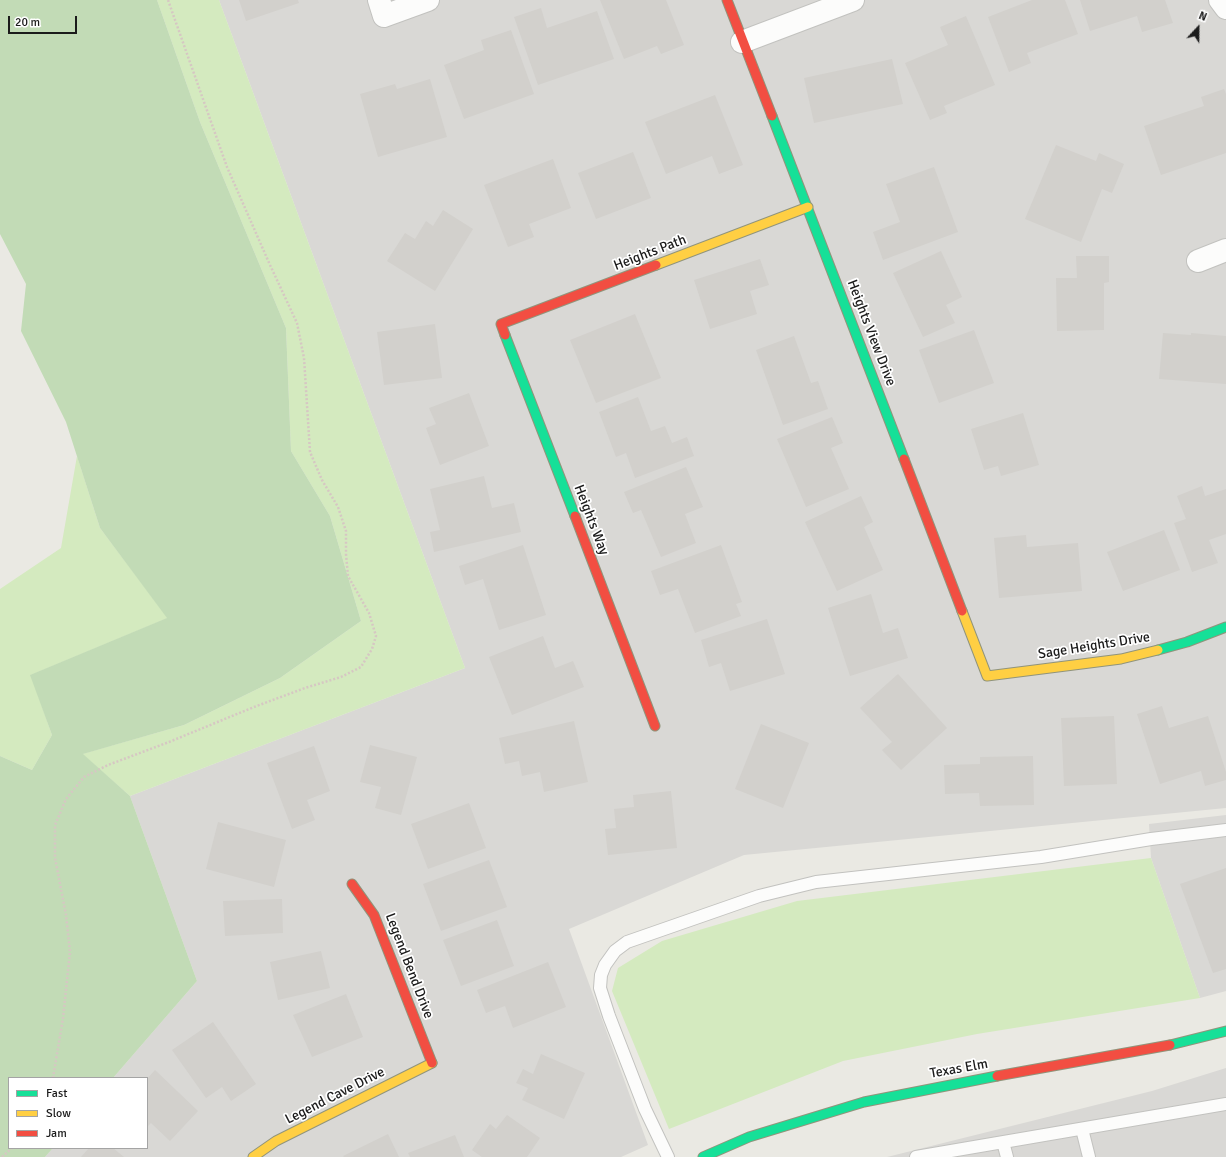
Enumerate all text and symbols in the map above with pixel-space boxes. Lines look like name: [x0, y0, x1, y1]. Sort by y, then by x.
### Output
scale bar: [10, 8, 79, 34]
north arrow: [1178, 8, 1218, 48]
text: N: [1197, 9, 1209, 24]
text: 20 m: [15, 15, 40, 30]
street label: Heights Path: [611, 231, 689, 275]
street label: Heights View Drive: [843, 277, 899, 389]
street label: Heights Way: [570, 482, 612, 558]
street label: Sage Heights Drive: [1037, 629, 1151, 663]
street label: Legend Bend Drive: [381, 911, 437, 1021]
street label: Texas Elm: [929, 1056, 989, 1082]
street label: Legend Cave Drive: [282, 1064, 388, 1128]
legend: [8, 1077, 148, 1149]
text: Fast: [46, 1086, 67, 1101]
text: Slow: [46, 1106, 71, 1121]
text: Jam: [46, 1126, 67, 1141]

